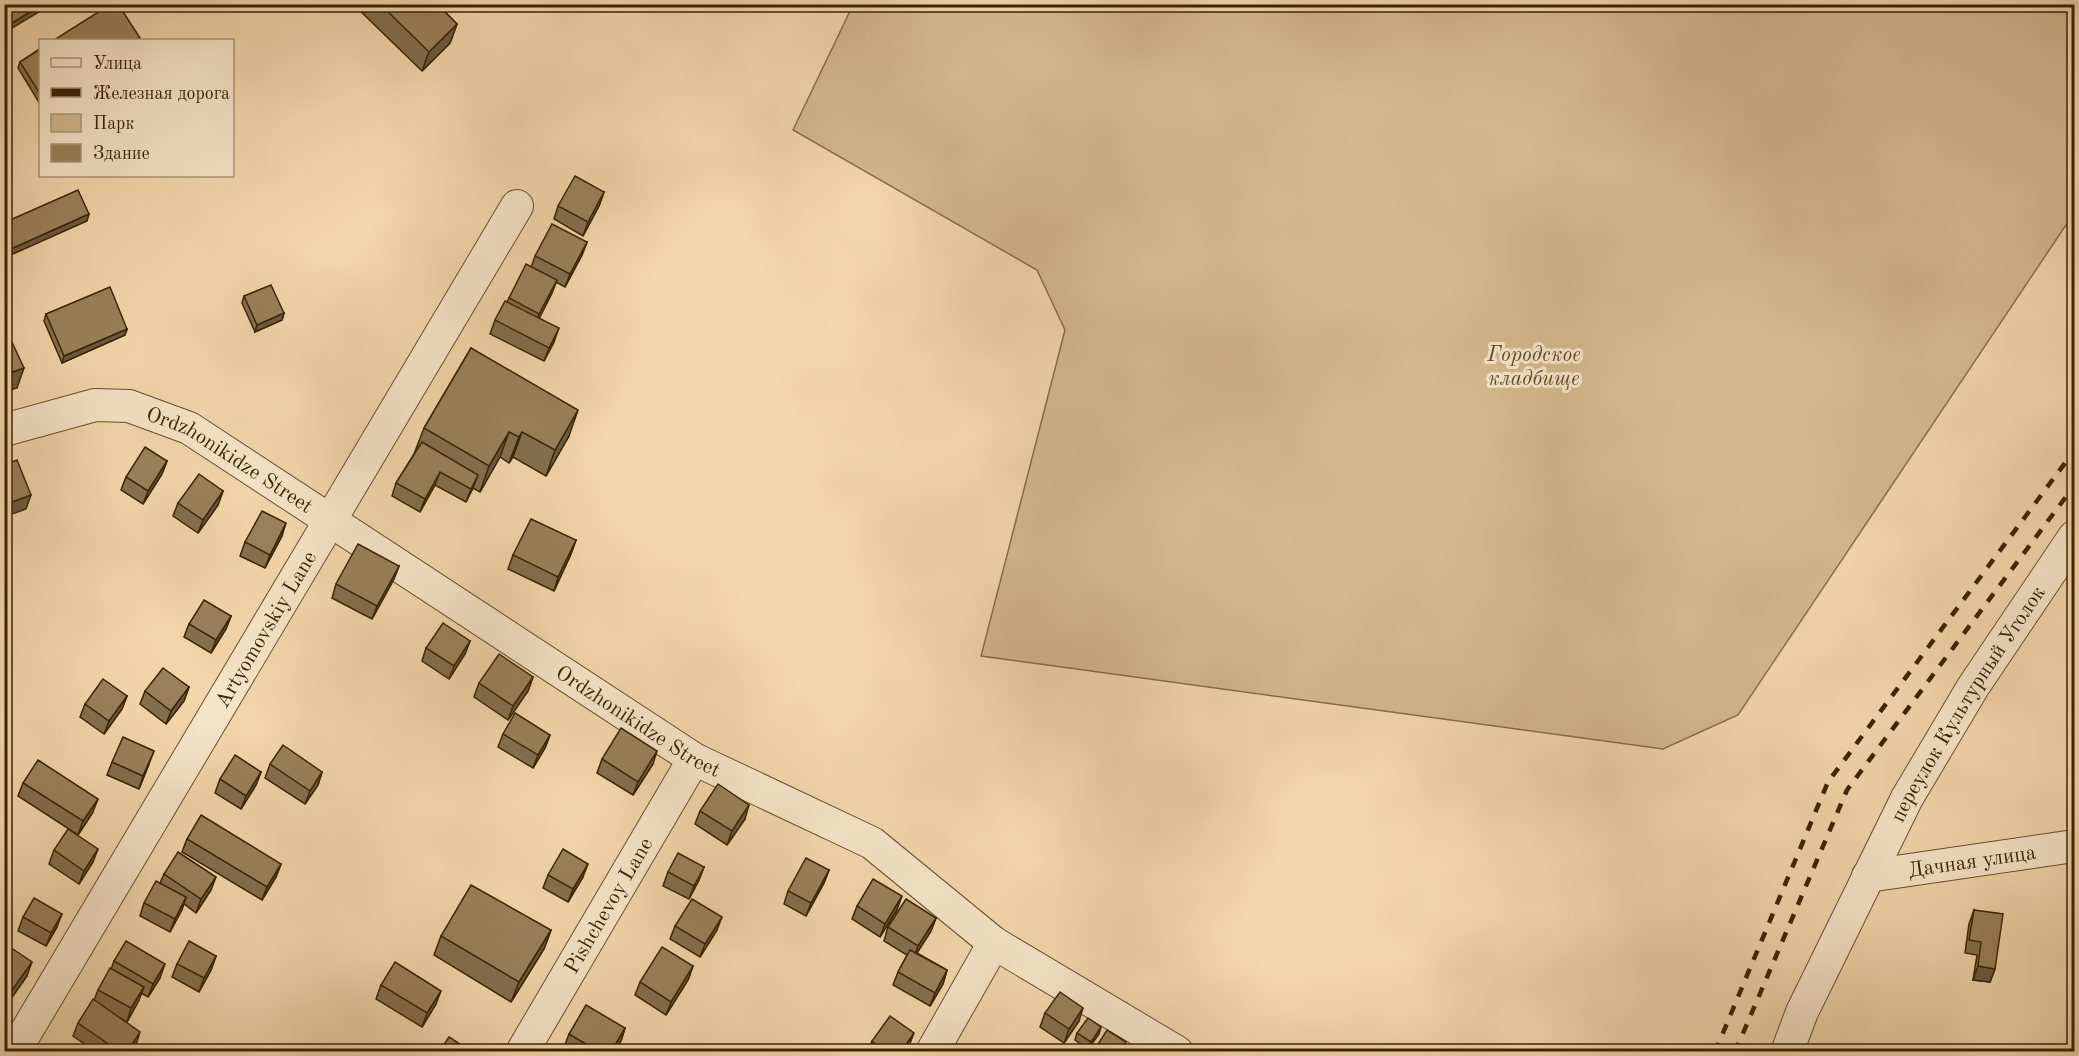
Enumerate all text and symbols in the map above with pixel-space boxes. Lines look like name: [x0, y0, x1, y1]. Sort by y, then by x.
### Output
legend: [39, 39, 234, 177]
text: Улица: [93, 55, 142, 73]
text: Железная дорога: [93, 85, 230, 103]
text: Парк: [93, 115, 134, 133]
text: Здание: [93, 145, 150, 163]
park label: Городское кладбище: [1486, 345, 1581, 390]
street label: Ordzhonikidze Street: [143, 404, 316, 518]
street label: Artyomovskiy Lane: [212, 548, 321, 712]
street label: переулок Культурный Уголок: [1888, 582, 2050, 826]
street label: Ordzhonikidze Street: [552, 662, 723, 782]
street label: Pishchevoy Lane: [561, 835, 657, 978]
street label: Дачная улица: [1907, 843, 2037, 882]

